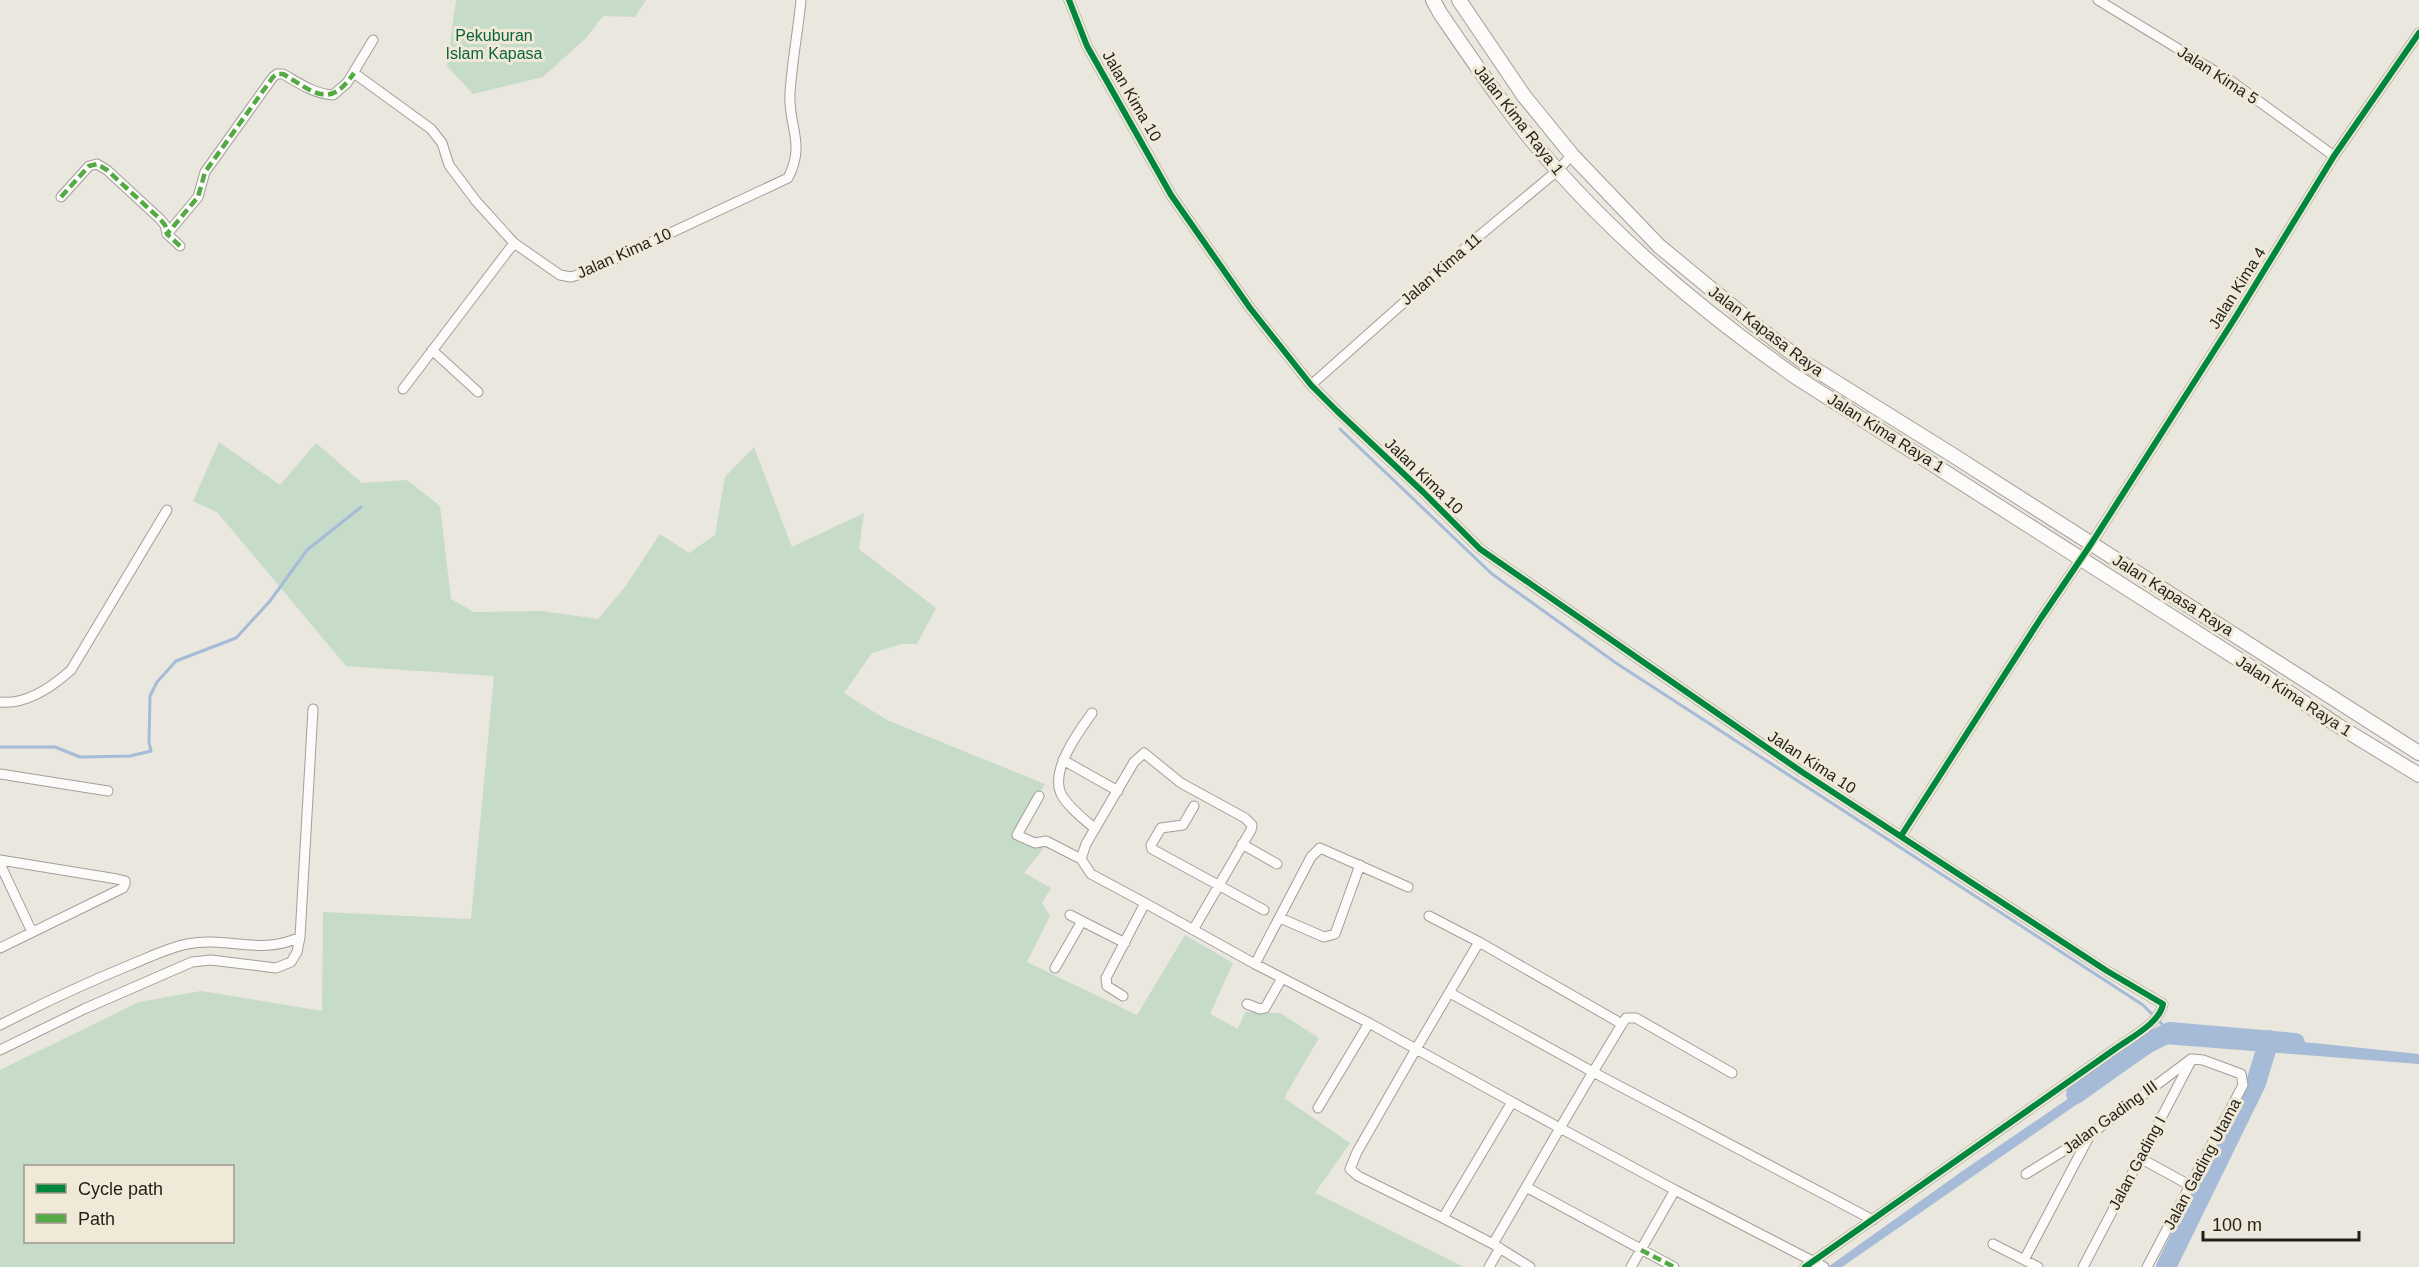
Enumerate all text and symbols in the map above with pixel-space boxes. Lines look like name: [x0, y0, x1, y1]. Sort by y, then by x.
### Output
park label: Pekuburan Islam Kapasa: [446, 27, 543, 62]
street label: Jalan Kima 5: [2175, 43, 2261, 107]
street label: Jalan Kima 10: [1099, 48, 1165, 144]
street label: Jalan Kima Raya 1: [1471, 62, 1567, 178]
street label: Jalan Kima 10: [574, 225, 674, 281]
street label: Jalan Kima 11: [1398, 230, 1484, 308]
street label: Jalan Kima 4: [2205, 244, 2269, 332]
street label: Jalan Kapasa Raya: [1705, 282, 1827, 380]
street label: Jalan Kima Raya 1: [1825, 390, 1948, 476]
street label: Jalan Kima 10: [1382, 435, 1466, 517]
street label: Jalan Kapasa Raya: [2110, 551, 2236, 639]
street label: Jalan Kima Raya 1: [2233, 652, 2355, 740]
street label: Jalan Kima 10: [1765, 727, 1859, 797]
street label: Jalan Gading III: [2060, 1077, 2160, 1157]
street label: Jalan Gading Utama: [2160, 1096, 2244, 1232]
street label: Jalan Gading I: [2105, 1113, 2169, 1213]
legend: [24, 1165, 234, 1243]
text: Cycle path: [78, 1179, 163, 1199]
scale bar: [2203, 1204, 2359, 1242]
text: Path: [78, 1209, 115, 1229]
text: 100 m: [2212, 1215, 2262, 1235]

